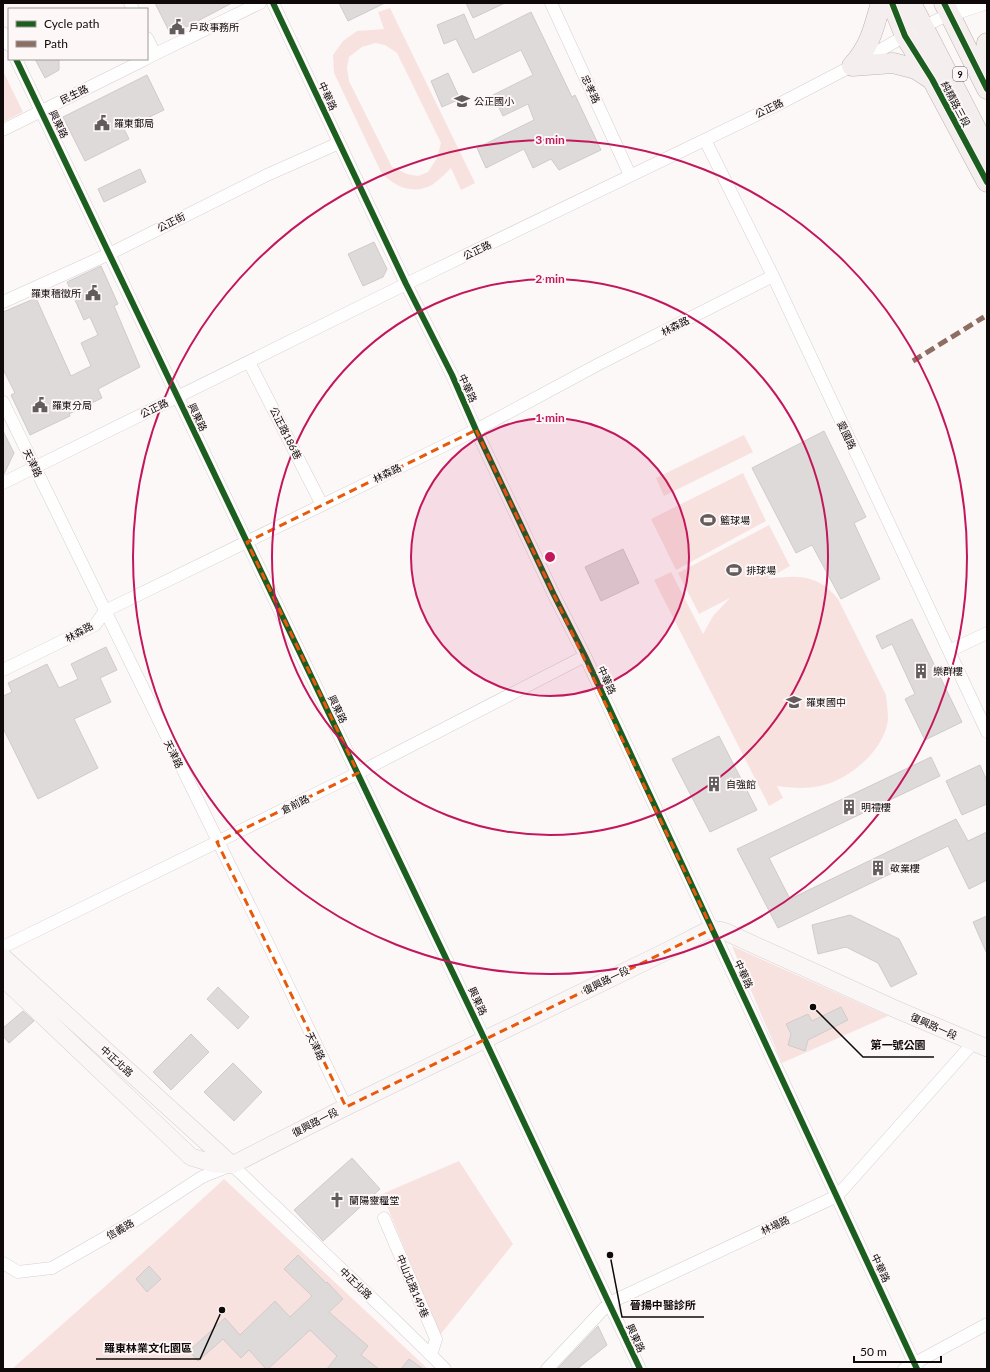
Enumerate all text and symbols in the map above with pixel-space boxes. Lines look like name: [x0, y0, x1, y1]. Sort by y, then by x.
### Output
legend: [8, 8, 148, 60]
text: Cycle path: [44, 16, 99, 31]
public building icon: 戶政事務所: [168, 18, 186, 36]
place label: 戶政事務所: [189, 21, 239, 33]
text: Path: [44, 36, 68, 51]
road number: 9: [953, 67, 967, 81]
street label: 忠孝路: [579, 73, 603, 105]
street label: 純精路三段: [939, 79, 973, 129]
street label: 中華路: [316, 80, 340, 112]
street label: 民生路: [58, 82, 90, 106]
school or university icon: 公正國小: [453, 92, 471, 110]
place label: 公正國小: [474, 95, 514, 107]
street label: 公正路: [753, 96, 785, 120]
street label: 興東路: [47, 108, 71, 140]
public building icon: 羅東郵局: [93, 114, 111, 132]
place label: 羅東郵局: [114, 117, 154, 129]
text: 3 min: [535, 132, 565, 147]
street label: 公正街: [155, 210, 187, 234]
street label: 公正路: [461, 238, 493, 262]
text: 2 min: [535, 271, 565, 286]
public building icon: 羅東稽徵所: [84, 284, 102, 302]
place label: 羅東稽徵所: [31, 287, 81, 299]
street label: 林森路: [659, 314, 691, 338]
street label: 中華路: [456, 372, 480, 404]
public building icon: 羅東分局: [31, 396, 49, 414]
street label: 公正路: [138, 396, 170, 420]
place label: 羅東分局: [52, 399, 92, 411]
street label: 興東路: [186, 401, 210, 433]
street label: 公正路186巷: [268, 405, 304, 461]
text: 1 min: [535, 410, 565, 425]
street label: 愛國路: [835, 419, 859, 451]
street label: 天津路: [21, 447, 45, 479]
street label: 林森路: [371, 461, 403, 485]
sports icon: 籃球場: [699, 511, 717, 529]
place label: 籃球場: [720, 514, 750, 526]
centre of rings: [543, 550, 557, 564]
sports icon: 排球場: [725, 561, 743, 579]
place label: 排球場: [746, 564, 776, 576]
street label: 林森路: [63, 619, 95, 645]
building icon: 樂群樓: [912, 662, 930, 680]
street label: 中華路: [595, 664, 619, 696]
place label: 樂群樓: [933, 665, 963, 677]
street label: 興東路: [326, 693, 350, 725]
school or university icon: 羅東國中: [785, 693, 803, 711]
place label: 羅東國中: [806, 696, 846, 708]
street label: 天津路: [162, 738, 186, 770]
building icon: 自強館: [705, 775, 723, 793]
place label: 自強館: [726, 778, 756, 790]
street label: 倉前路: [279, 792, 311, 816]
building icon: 明禮樓: [840, 798, 858, 816]
place label: 明禮樓: [861, 801, 891, 813]
building icon: 敬業樓: [869, 859, 887, 877]
place label: 敬業樓: [890, 862, 920, 874]
street label: 中華路: [732, 958, 756, 990]
street label: 復興路一段: [581, 964, 631, 996]
street label: 興東路: [466, 985, 490, 1017]
street label: 復興路一段: [909, 1010, 959, 1042]
street label: 天津路: [304, 1030, 328, 1062]
callout: 第一號公園: [863, 1034, 934, 1057]
text: 第一號公園: [871, 1038, 926, 1051]
street label: 中正北路: [98, 1043, 136, 1079]
street label: 復興路一段: [290, 1105, 340, 1139]
church icon: 蘭陽靈糧堂: [328, 1191, 346, 1209]
place label: 蘭陽靈糧堂: [349, 1194, 399, 1206]
street label: 林場路: [759, 1213, 791, 1237]
street label: 信義路: [104, 1216, 136, 1242]
street label: 中華路: [869, 1252, 893, 1284]
street label: 中山北路149巷: [394, 1253, 432, 1319]
street label: 中正北路: [337, 1265, 375, 1301]
callout: 晉揚中醫診所: [622, 1294, 704, 1317]
text: 晉揚中醫診所: [630, 1298, 696, 1311]
street label: 興東路: [624, 1322, 648, 1354]
callout: 羅東林業文化園區: [96, 1336, 200, 1359]
scale bar: [854, 1338, 941, 1364]
text: 羅東林業文化園區: [104, 1341, 192, 1354]
text: 50 m: [860, 1344, 887, 1359]

